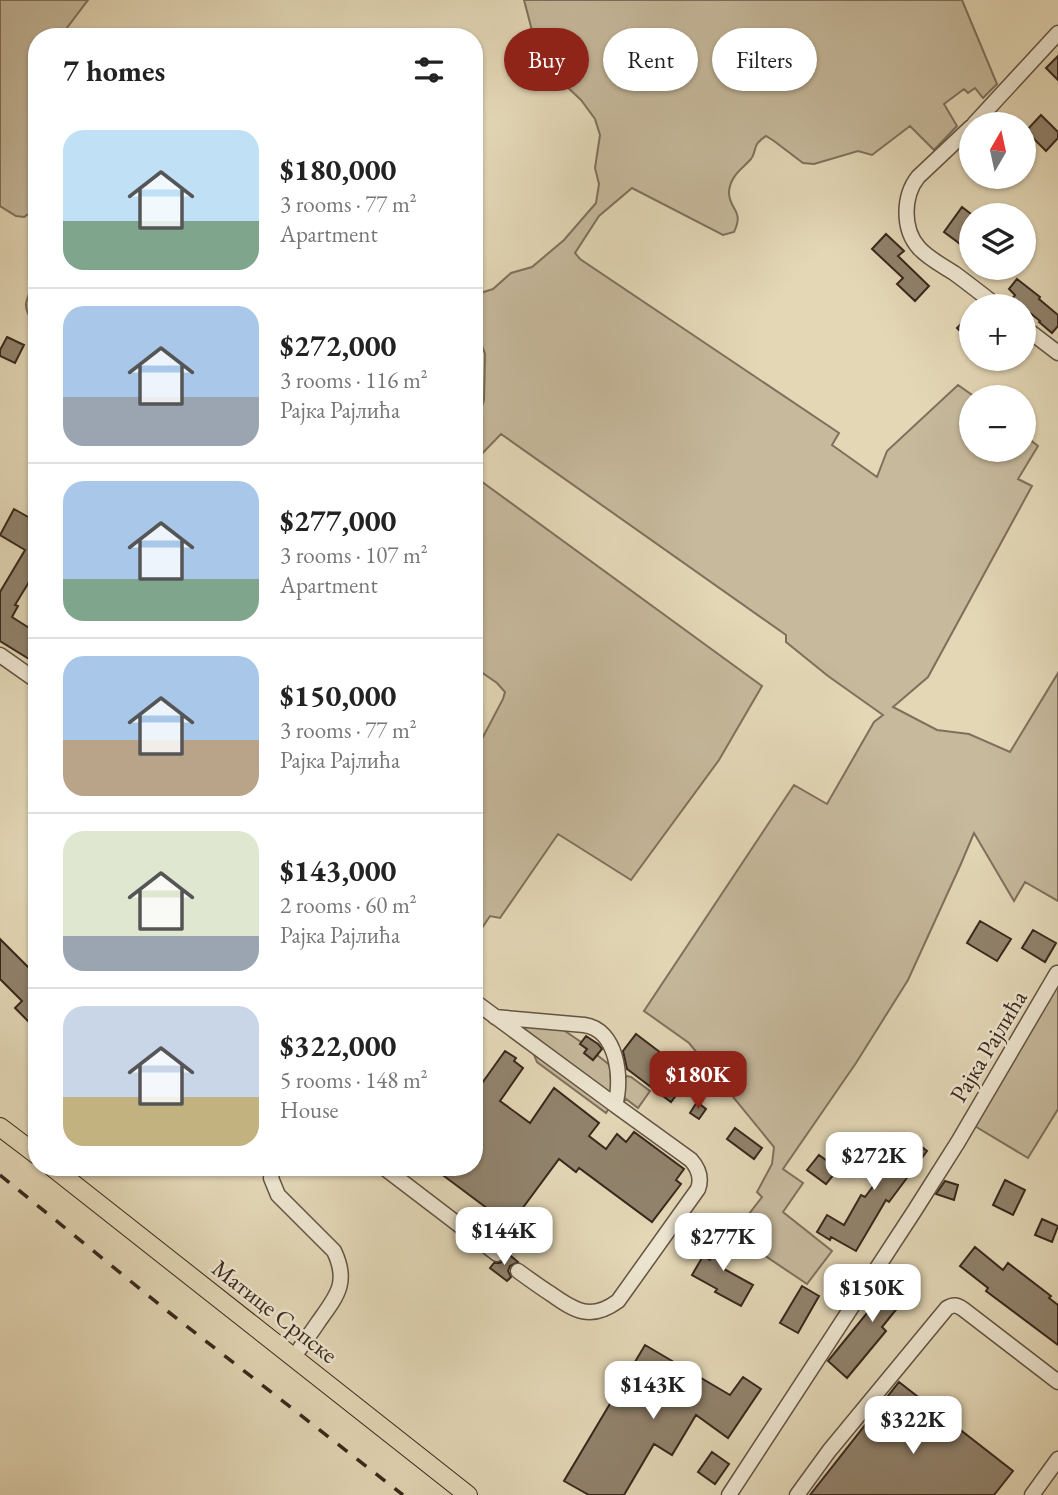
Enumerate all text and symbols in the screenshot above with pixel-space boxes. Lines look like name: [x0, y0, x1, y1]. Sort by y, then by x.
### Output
chip: Buy: [504, 28, 589, 91]
chip: Rent: [603, 28, 698, 91]
chip: Filters: [712, 28, 817, 91]
text: 7 homes: [63, 51, 165, 90]
icon: filters: [410, 51, 448, 89]
north arrow: [959, 112, 1036, 189]
map controls: [959, 112, 1036, 462]
text: $180,000: [280, 150, 396, 189]
icon: home: [119, 158, 203, 242]
text: 3 rooms · 77 m²: [280, 189, 417, 219]
button: layers: [959, 203, 1036, 280]
text: Apartment: [280, 219, 378, 249]
button: +: [959, 294, 1036, 371]
text: $272,000: [280, 326, 396, 365]
icon: home: [119, 334, 203, 418]
text: 3 rooms · 116 m²: [280, 365, 428, 395]
button: −: [959, 385, 1036, 462]
text: Рајка Рајлића: [280, 395, 400, 425]
text: $277,000: [280, 501, 396, 540]
icon: home: [119, 509, 203, 593]
text: 3 rooms · 107 m²: [280, 540, 428, 570]
text: Apartment: [280, 570, 378, 600]
text: $150,000: [280, 676, 396, 715]
icon: home: [119, 684, 203, 768]
text: 3 rooms · 77 m²: [280, 715, 417, 745]
text: Рајка Рајлића: [280, 745, 400, 775]
text: $143,000: [280, 851, 396, 890]
icon: home: [119, 859, 203, 943]
text: 2 rooms · 60 m²: [280, 890, 417, 920]
text: Рајка Рајлића: [280, 920, 400, 950]
street label: Рајка Рајлића: [942, 984, 1034, 1108]
text: $322,000: [280, 1026, 396, 1065]
icon: home: [119, 1034, 203, 1118]
pin: $180K: [649, 1052, 747, 1111]
text: $180K: [666, 1059, 730, 1089]
text: 5 rooms · 148 m²: [280, 1065, 428, 1095]
text: House: [280, 1095, 339, 1125]
pin: $272K: [825, 1132, 923, 1192]
text: $272K: [842, 1140, 906, 1170]
pin: $144K: [455, 1208, 553, 1267]
pin: $277K: [674, 1214, 772, 1273]
text: $144K: [472, 1215, 536, 1245]
text: $277K: [691, 1221, 755, 1251]
street label: Матице Српске: [206, 1252, 344, 1370]
pin: $150K: [823, 1264, 921, 1324]
text: $150K: [840, 1272, 904, 1302]
pin: $143K: [604, 1362, 702, 1421]
text: $143K: [621, 1369, 685, 1399]
pin: $322K: [864, 1396, 962, 1456]
text: $322K: [881, 1404, 945, 1434]

